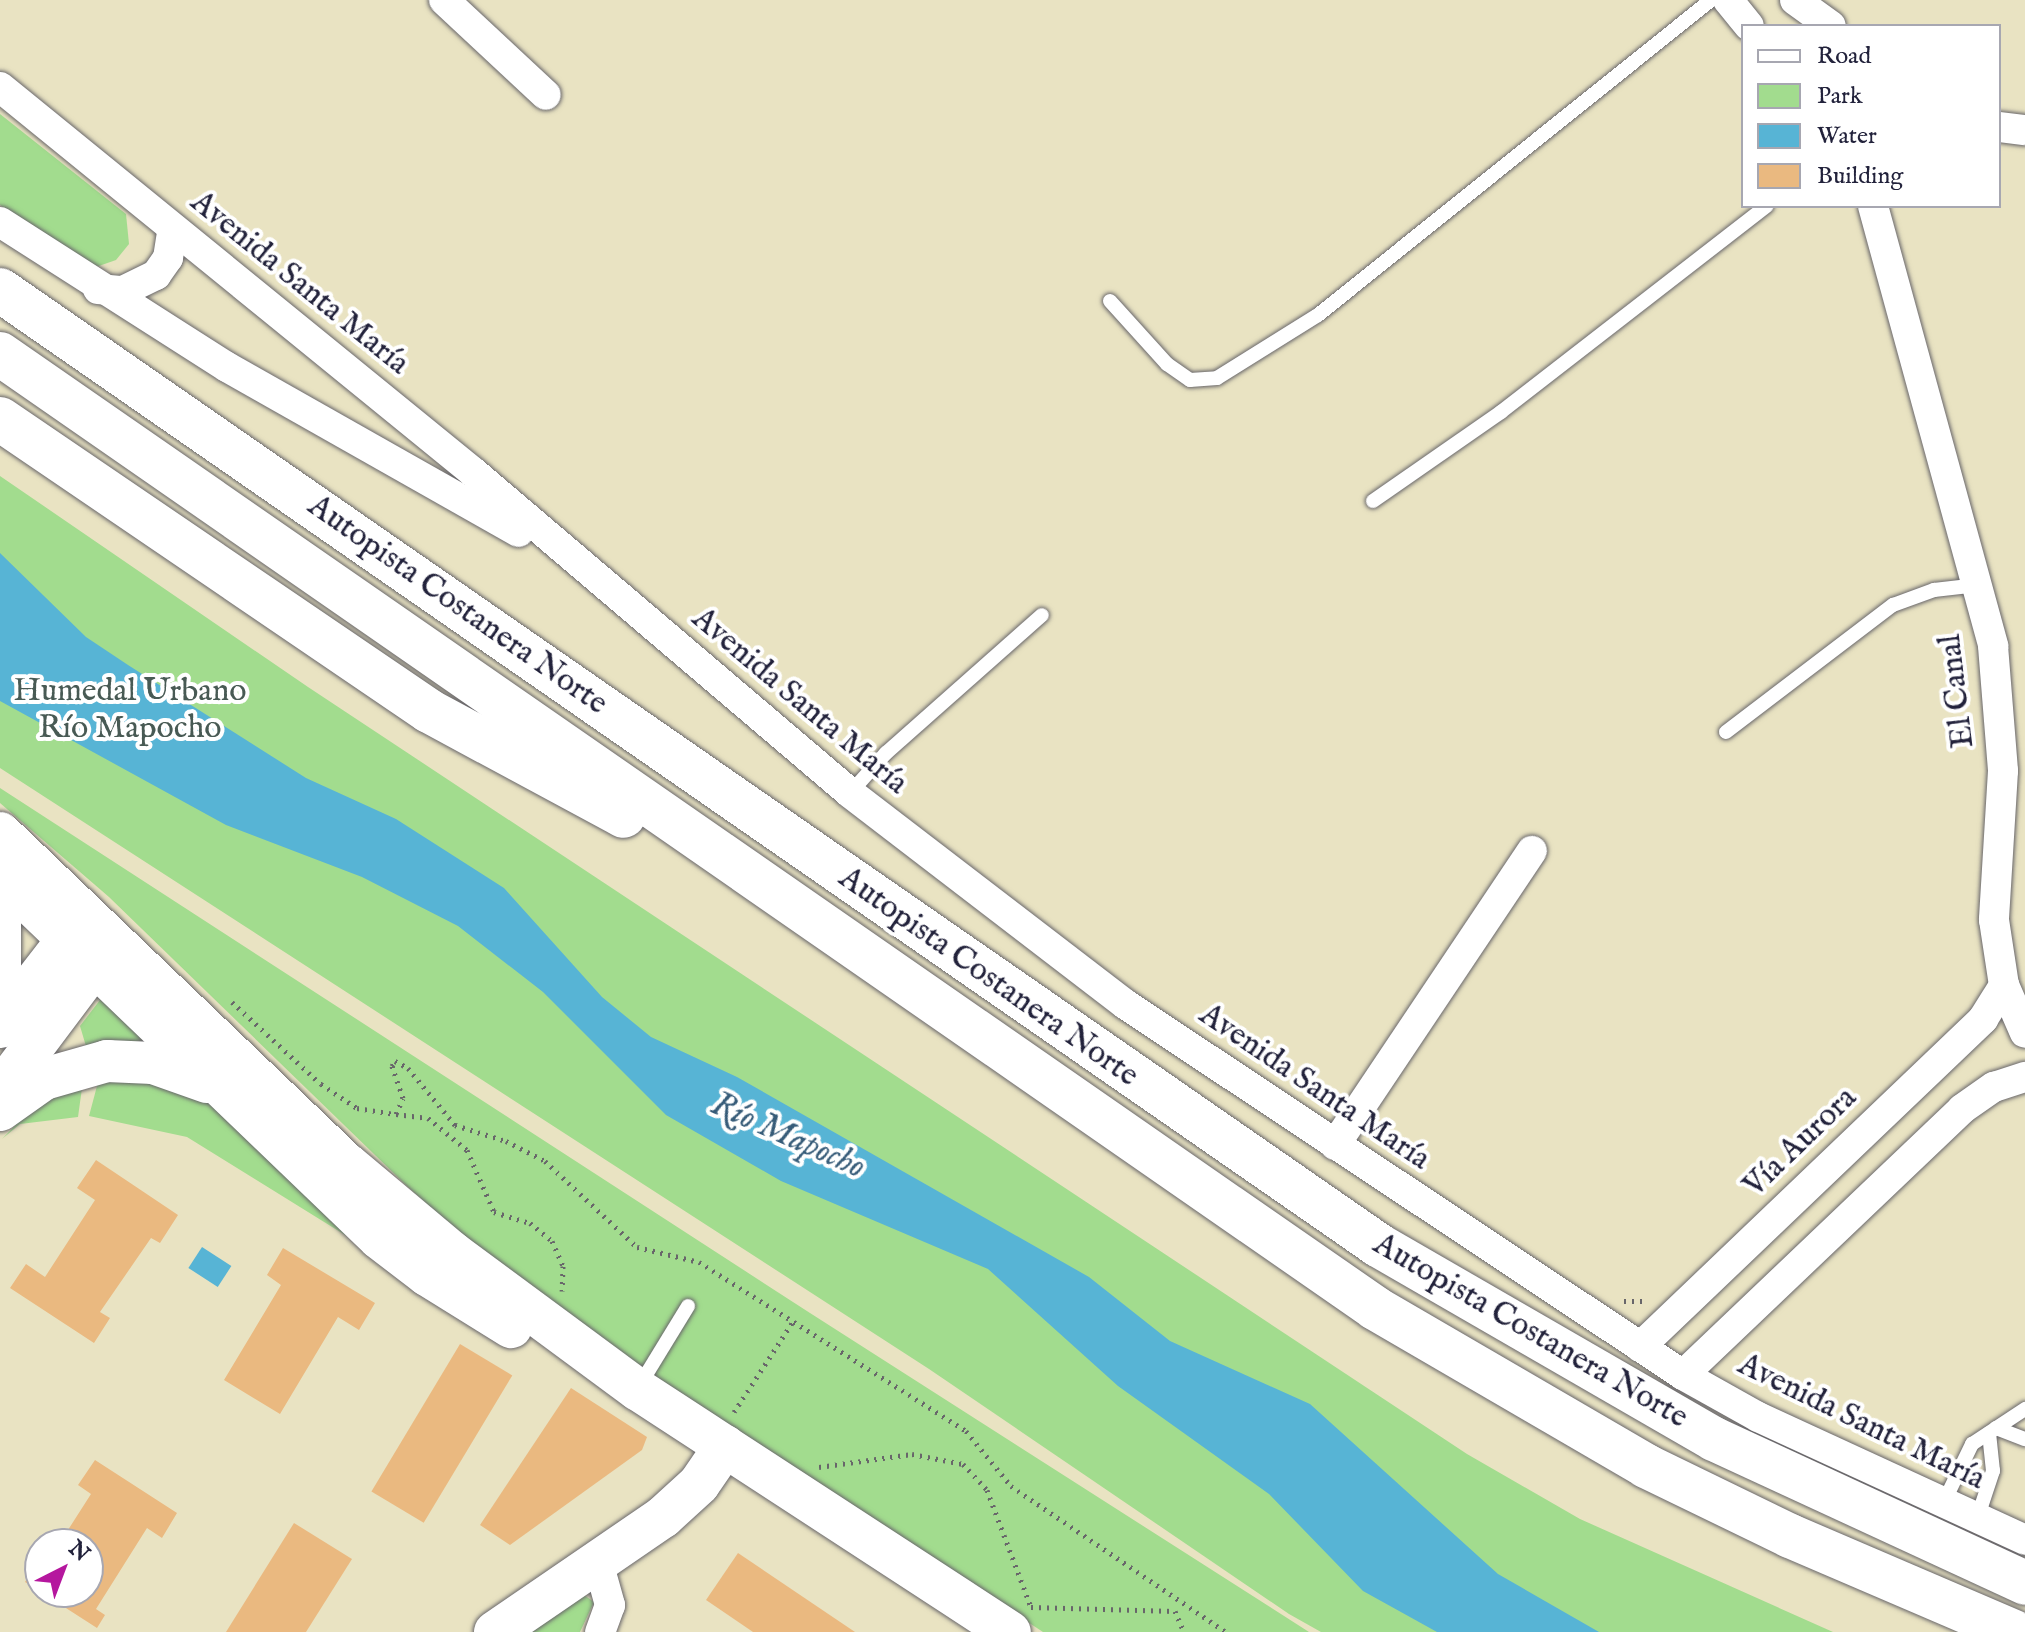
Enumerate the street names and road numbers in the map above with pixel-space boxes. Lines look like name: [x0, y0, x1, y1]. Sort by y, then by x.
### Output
street label: Avenida Santa María: [182, 184, 416, 384]
street label: Autopista Costanera Norte: [300, 488, 614, 724]
street label: Avenida Santa María: [683, 600, 915, 804]
street label: El Canal: [1932, 632, 1984, 750]
street label: Autopista Costanera Norte: [831, 860, 1145, 1096]
street label: Avenida Santa María: [1191, 997, 1437, 1179]
street label: Vía Aurora: [1737, 1080, 1865, 1206]
street label: Autopista Costanera Norte: [1366, 1226, 1694, 1438]
street label: Avenida Santa María: [1731, 1347, 1991, 1499]

